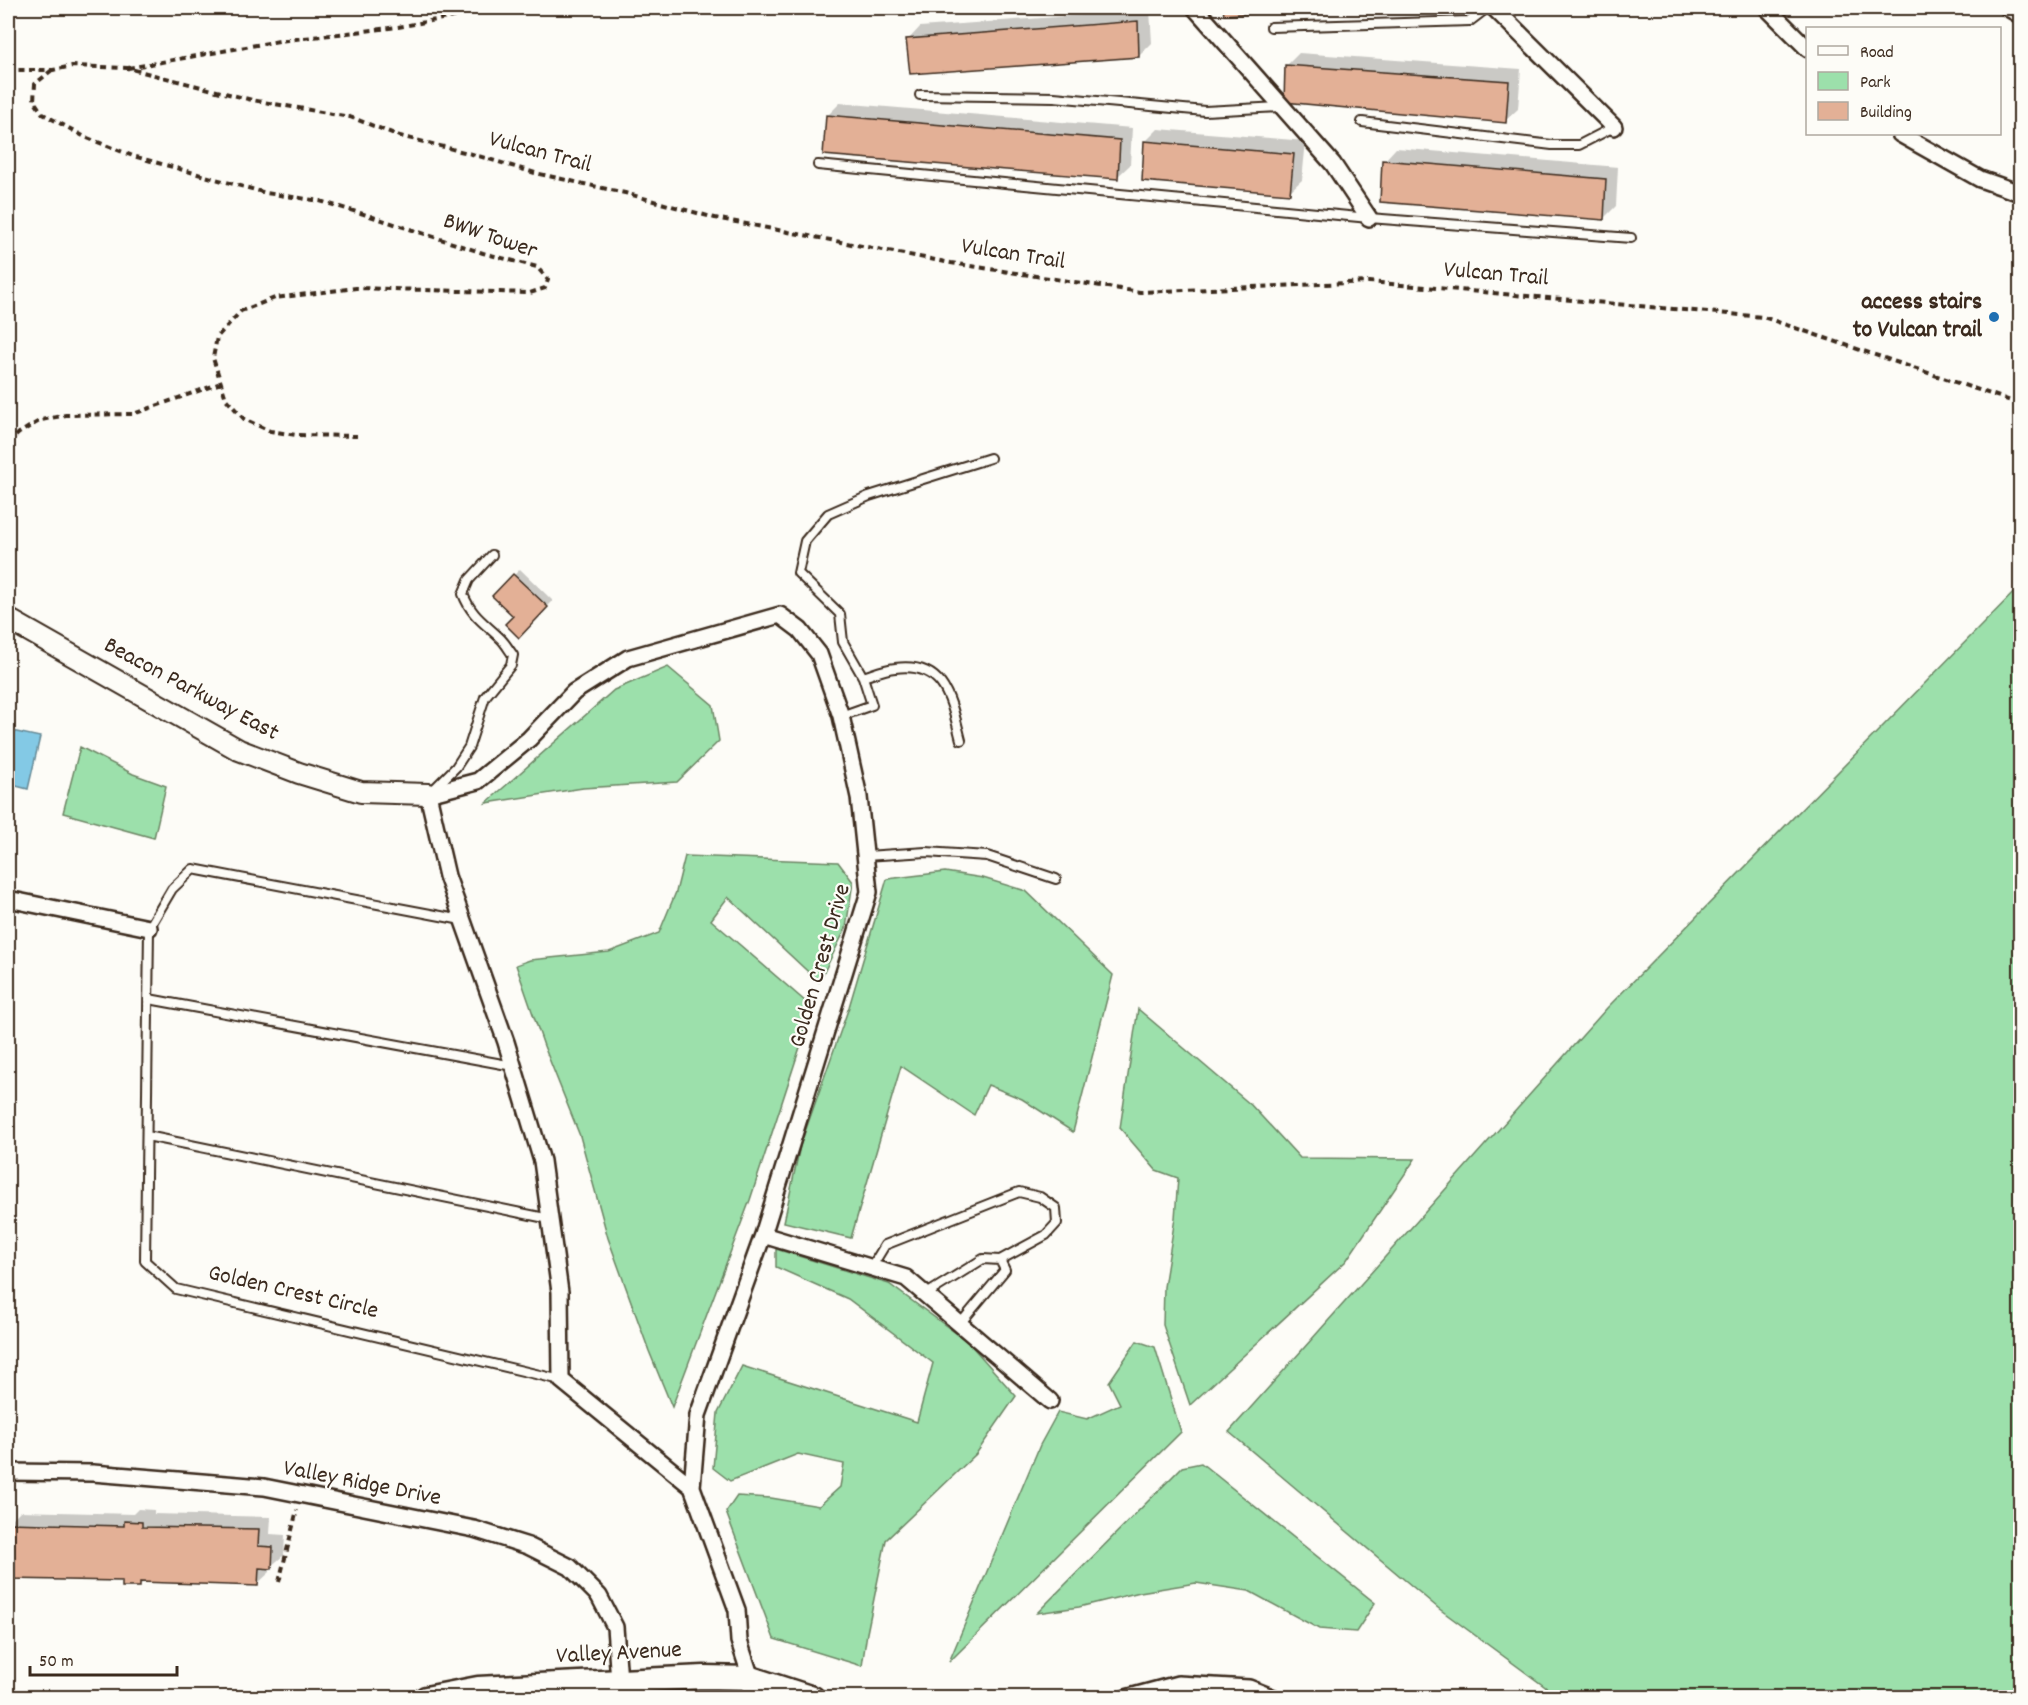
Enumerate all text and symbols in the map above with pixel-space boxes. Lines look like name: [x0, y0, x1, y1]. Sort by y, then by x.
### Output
legend: [1806, 27, 2001, 135]
text: Road: [1860, 41, 1894, 66]
text: Park: [1860, 71, 1891, 96]
text: Building: [1860, 101, 1912, 126]
street label: Vulcan Trail: [485, 123, 595, 183]
street label: BWW Tower: [438, 205, 542, 269]
street label: Vulcan Trail: [959, 230, 1068, 280]
street label: Vulcan Trail: [1442, 253, 1550, 297]
place label: access stairs to Vulcan trail: [1853, 286, 1982, 348]
marker: access stairs to Vulcan trail: [1987, 310, 2001, 324]
street label: Beacon Parkway East: [97, 629, 285, 751]
street label: Golden Crest Drive: [781, 880, 861, 1052]
street label: Golden Crest Circle: [205, 1257, 381, 1329]
street label: Valley Ridge Drive: [280, 1452, 444, 1516]
street label: Valley Avenue: [555, 1634, 683, 1674]
scale bar: [30, 1639, 177, 1677]
text: 50 m: [39, 1650, 74, 1675]

